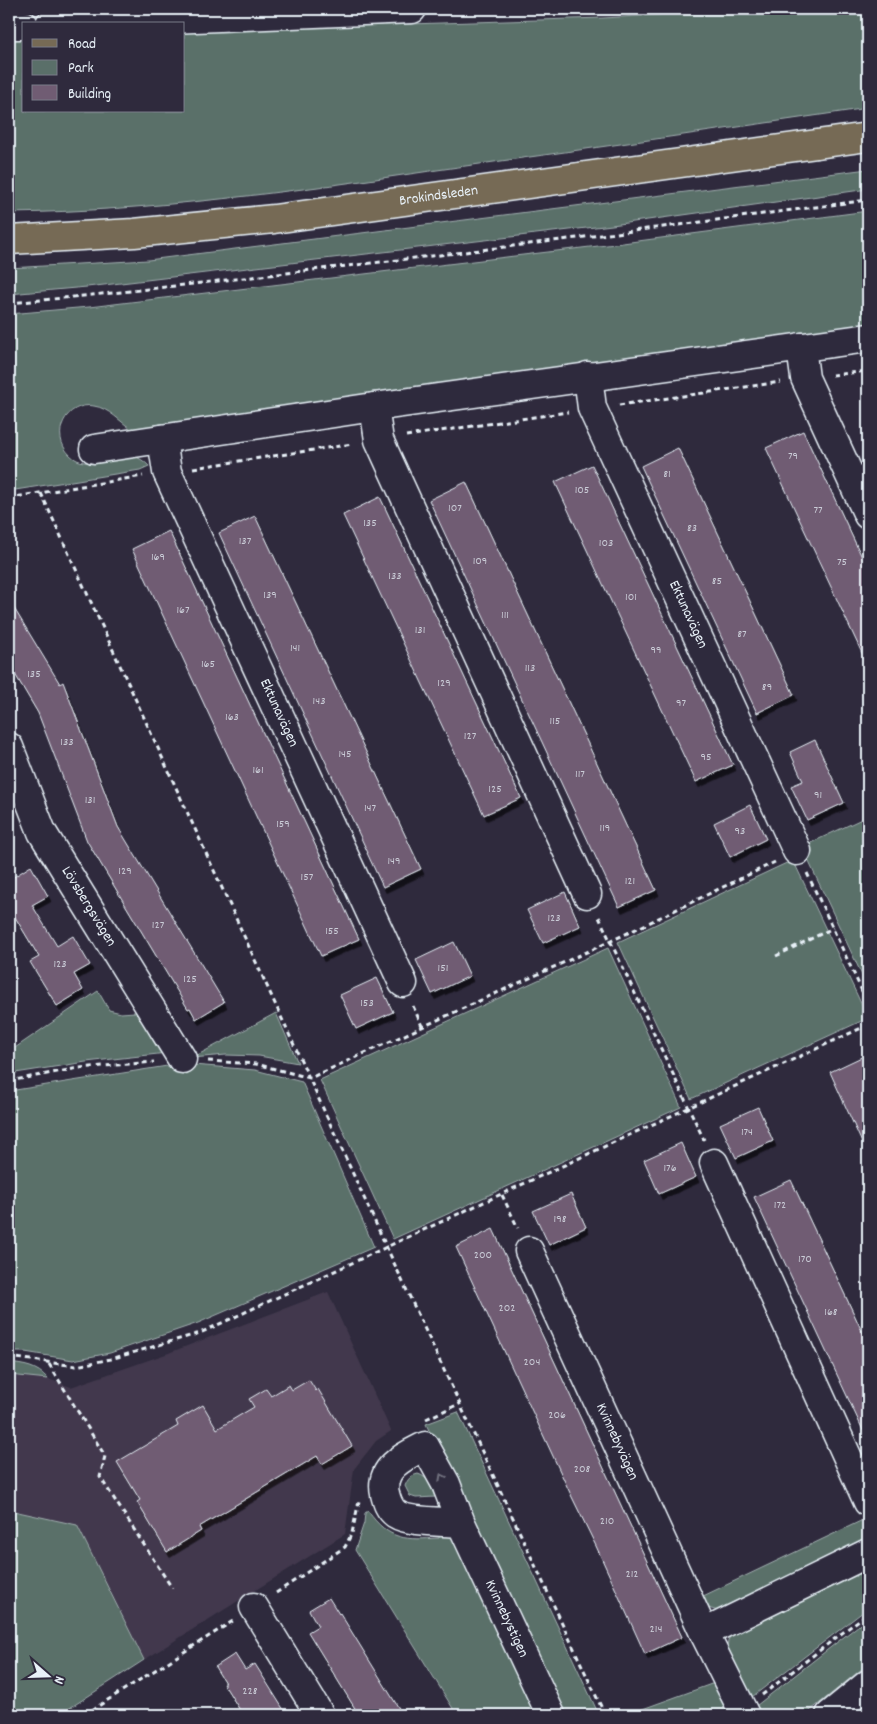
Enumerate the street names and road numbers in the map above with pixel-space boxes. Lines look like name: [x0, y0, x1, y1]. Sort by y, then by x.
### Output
street label: Brokindsleden: [398, 180, 479, 213]
street label: Ektunavägen: [662, 577, 713, 652]
street label: Ektunavägen: [253, 675, 304, 751]
street label: Lövsbergsvägen: [55, 862, 121, 951]
street label: Kvinnebyvägen: [589, 1400, 644, 1484]
street label: Kvinnebystigen: [478, 1576, 534, 1662]

